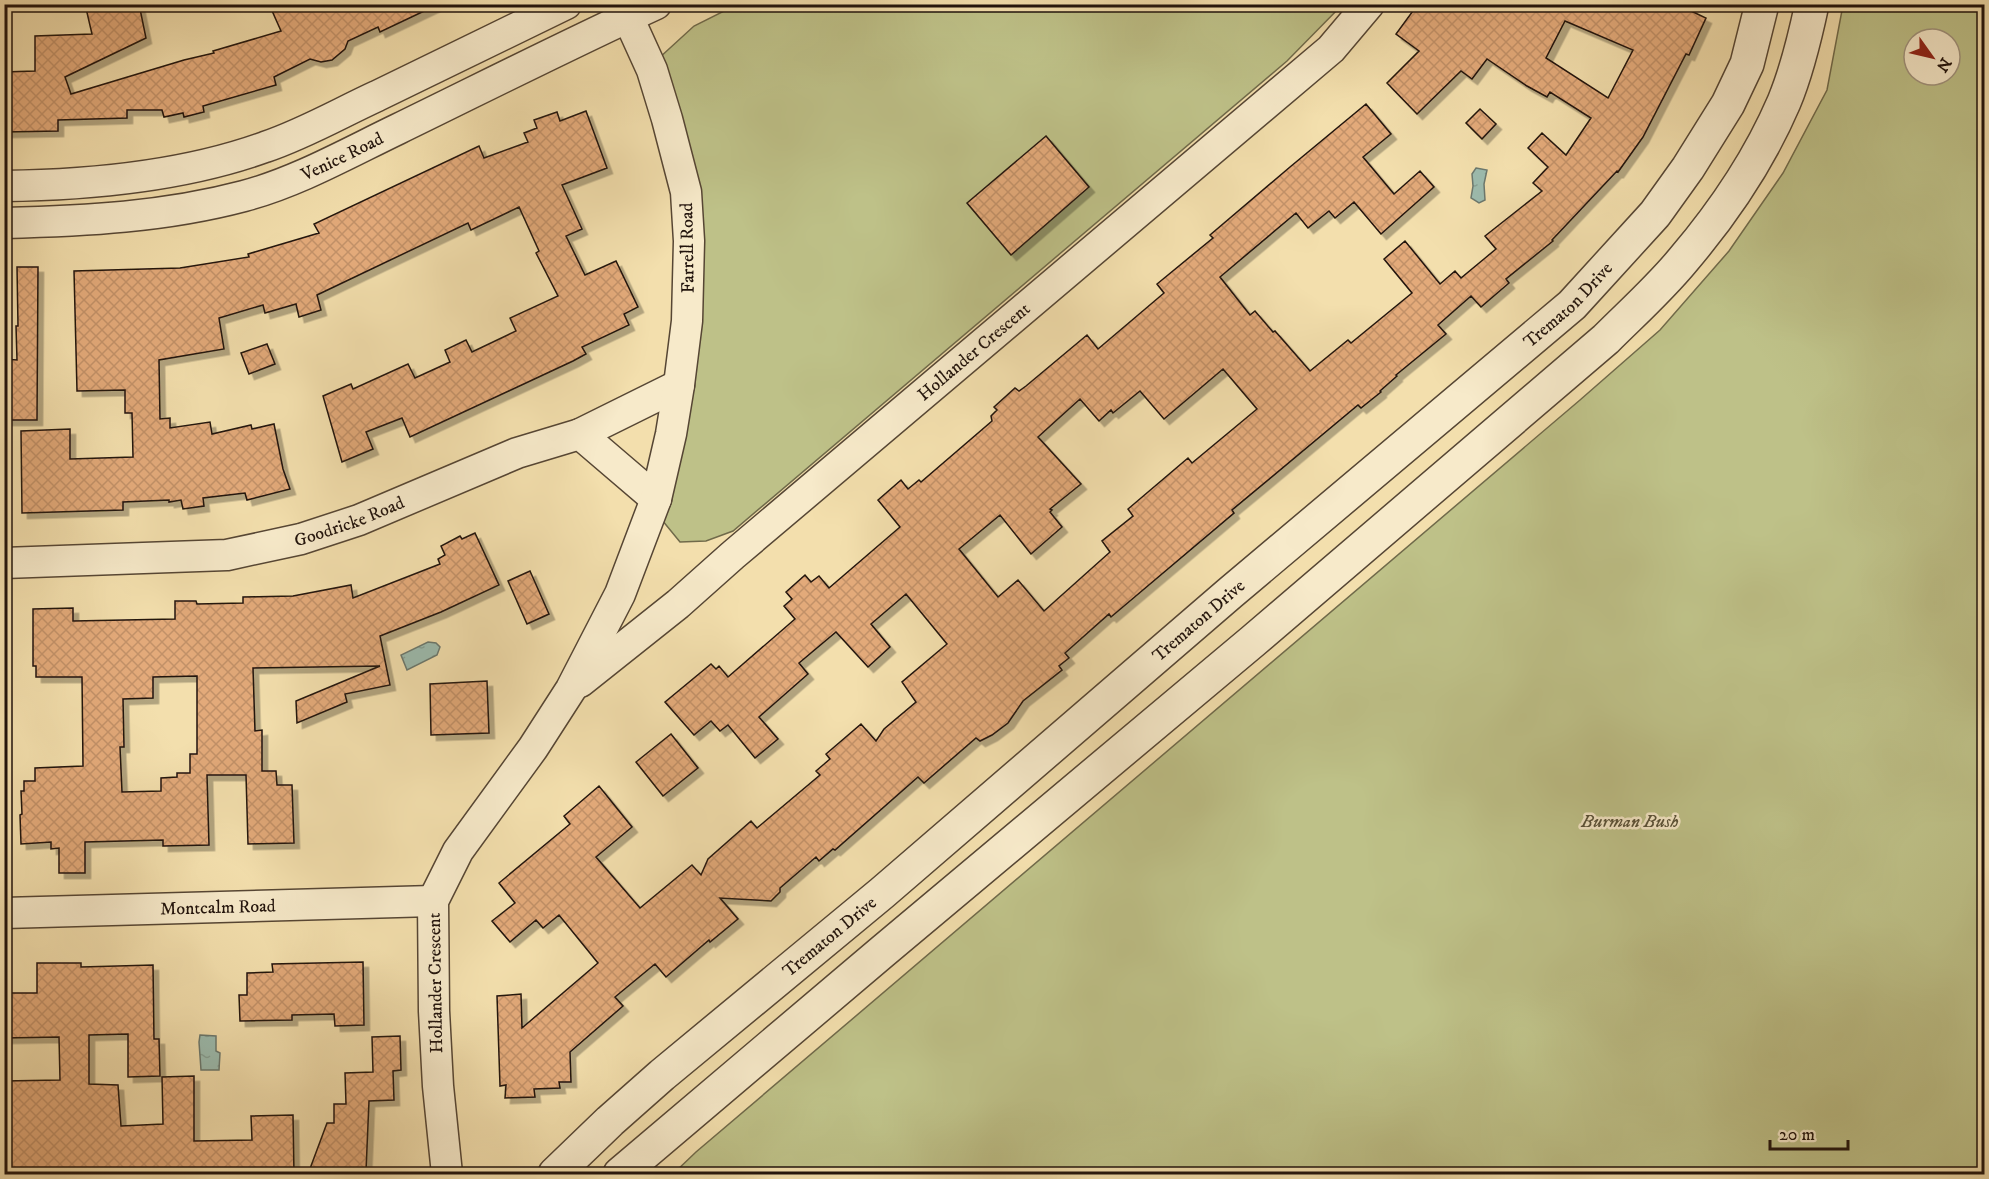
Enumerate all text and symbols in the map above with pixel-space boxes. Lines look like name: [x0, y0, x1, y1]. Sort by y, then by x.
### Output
north arrow: [1902, 27, 1962, 87]
text: N: [1932, 54, 1956, 76]
street label: Venice Road: [297, 128, 387, 187]
street label: Farrell Road: [676, 202, 700, 294]
street label: Trematon Drive: [1519, 258, 1618, 353]
street label: Hollander Crescent: [913, 298, 1035, 406]
street label: Goodricke Road: [292, 492, 408, 552]
street label: Trematon Drive: [1148, 575, 1250, 667]
park label: Burman Bush: [1580, 811, 1679, 833]
street label: Trematon Drive: [779, 892, 881, 982]
street label: Montcalm Road: [160, 895, 276, 921]
street label: Hollander Crescent: [424, 912, 448, 1053]
scale bar: [1770, 1113, 1848, 1151]
text: 20 m: [1779, 1124, 1815, 1146]

